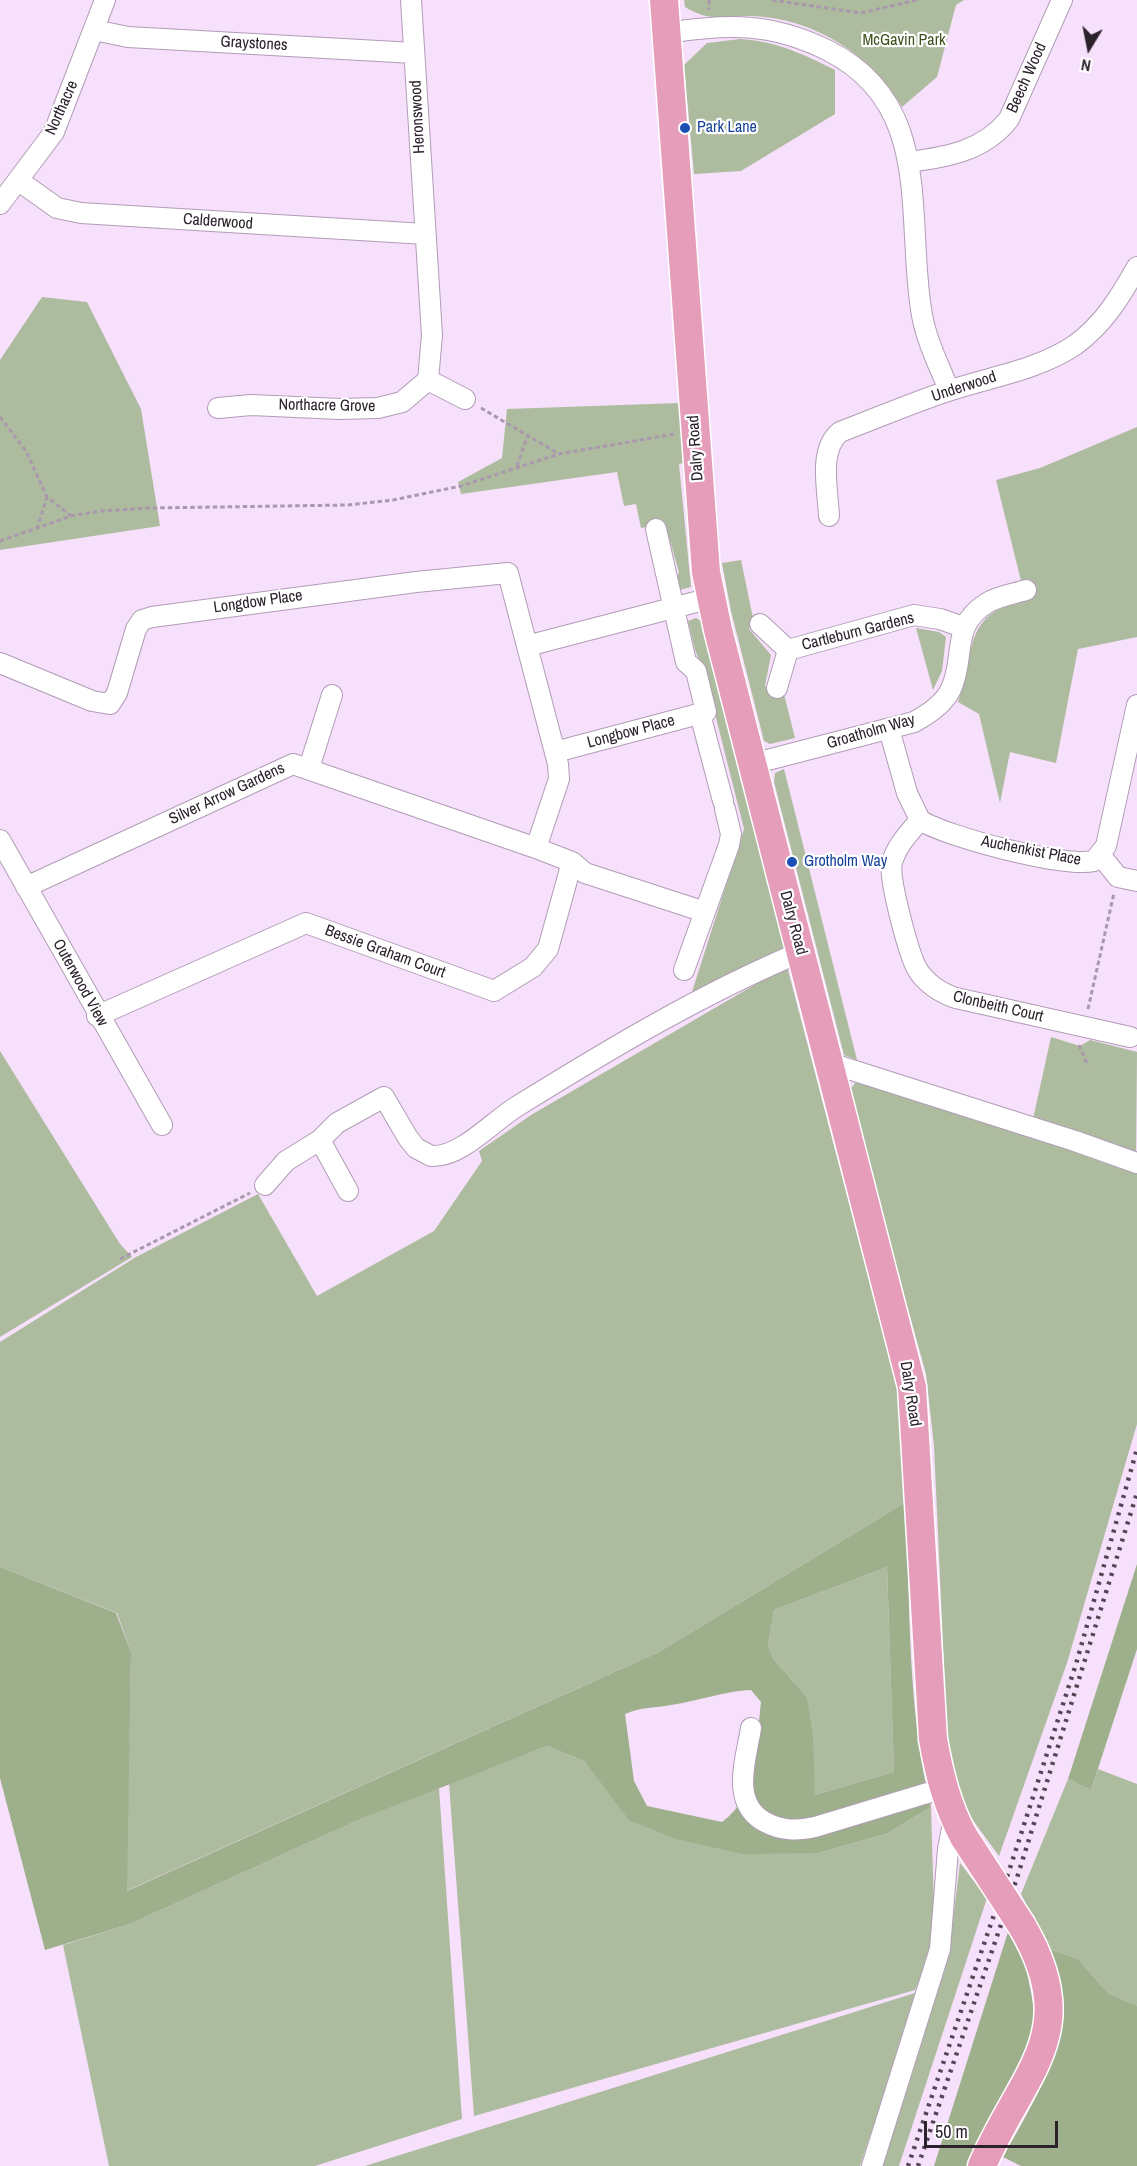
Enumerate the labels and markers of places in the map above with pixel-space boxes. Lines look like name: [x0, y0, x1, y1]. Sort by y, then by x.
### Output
place label: Park Lane: [697, 118, 757, 138]
marker: Park Lane: [678, 121, 692, 135]
place label: Grotholm Way: [804, 852, 887, 872]
marker: Grotholm Way: [785, 855, 799, 869]

